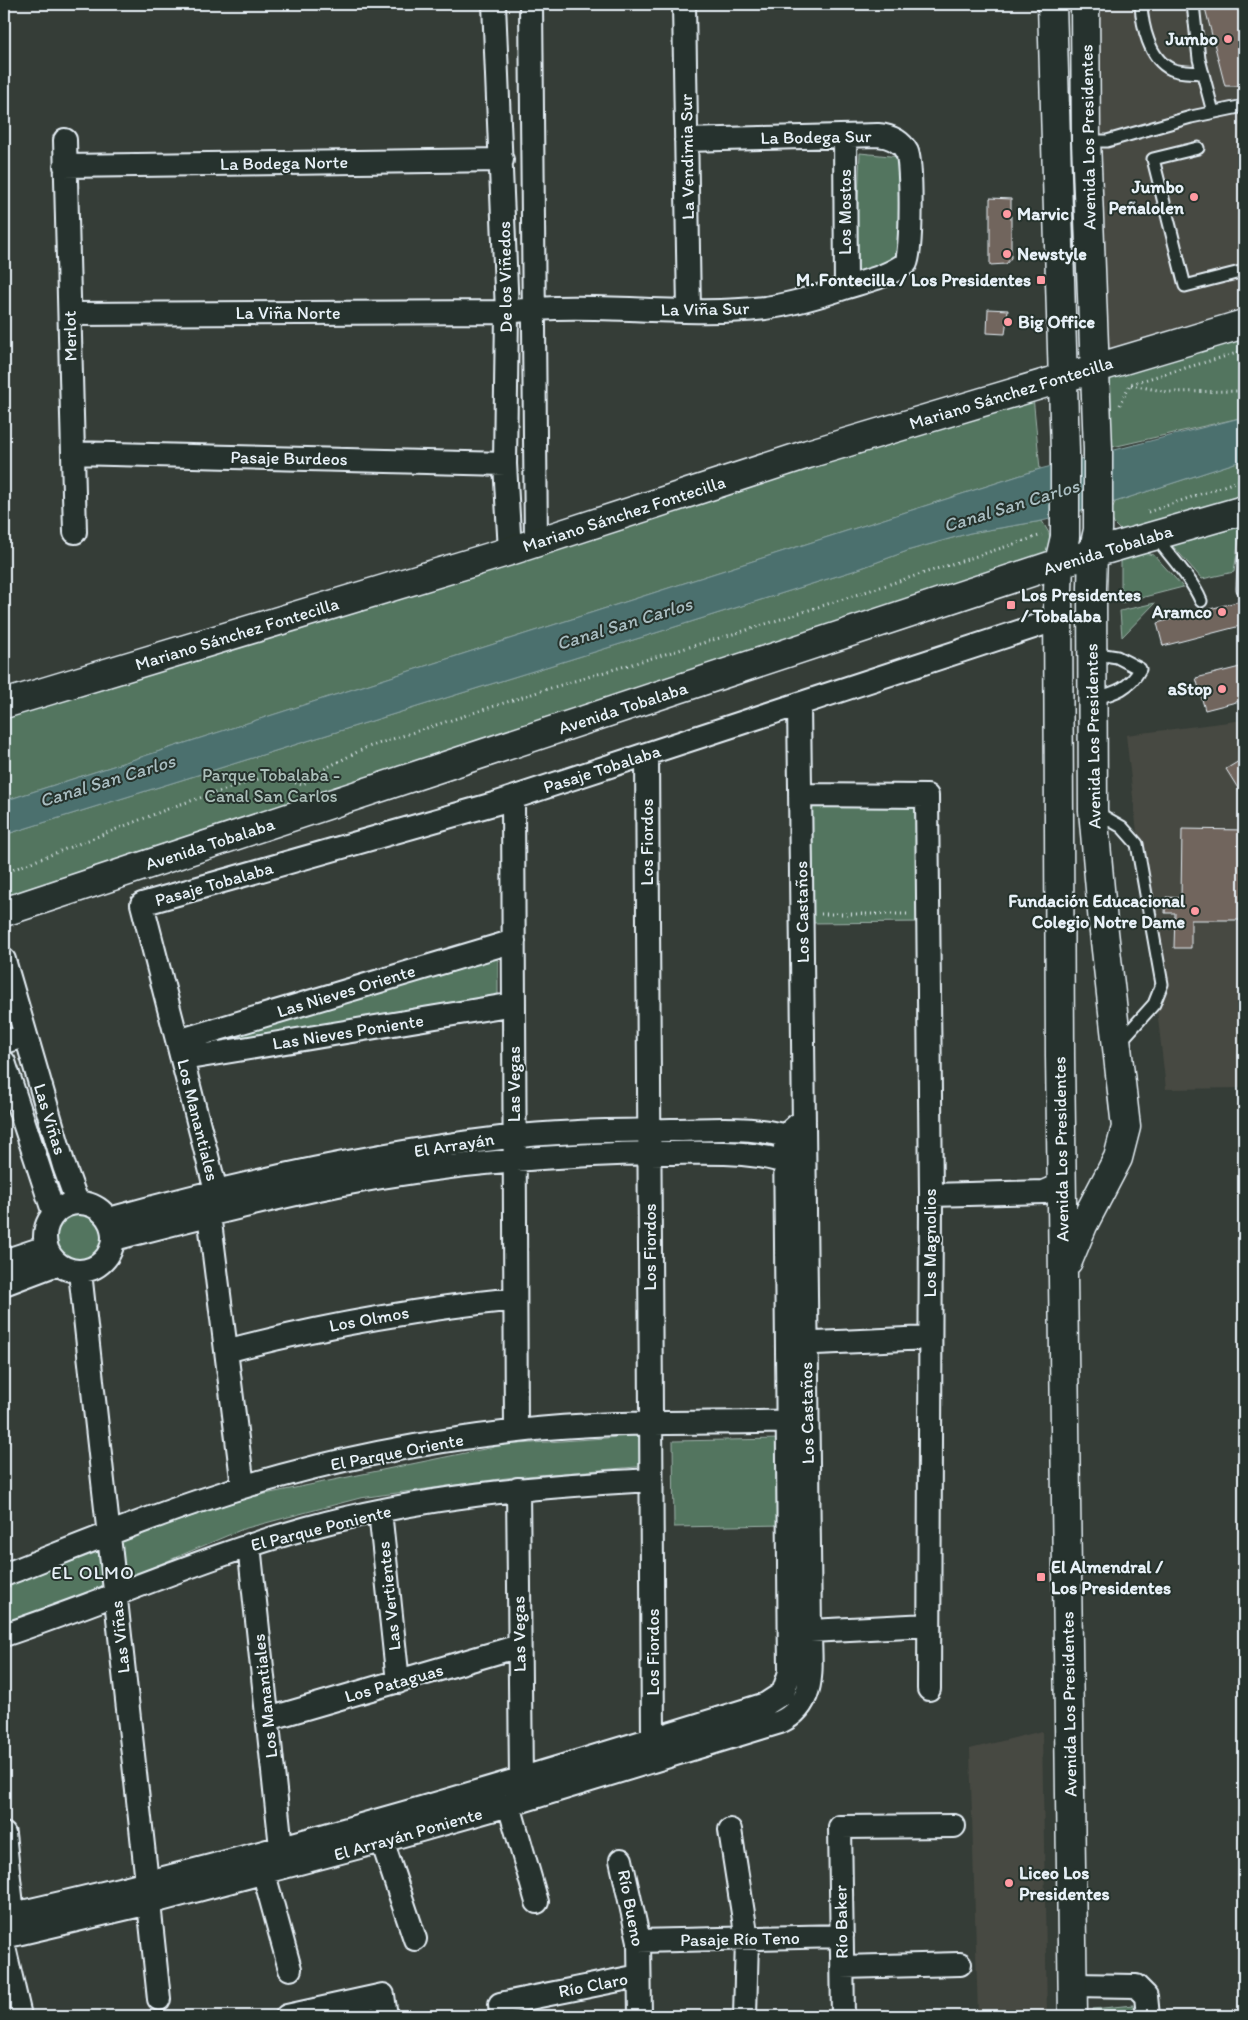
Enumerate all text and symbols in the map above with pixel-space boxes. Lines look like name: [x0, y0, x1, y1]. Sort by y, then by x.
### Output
place label: Jumbo: [1165, 28, 1218, 50]
marker: Jumbo: [1222, 33, 1234, 45]
street label: Avenida Los Presidentes: [1075, 44, 1101, 230]
street label: La Vendimia Sur: [675, 93, 699, 220]
street label: La Bodega Sur: [760, 125, 873, 149]
street label: La Bodega Norte: [220, 151, 348, 175]
street label: Los Mostos: [834, 169, 856, 255]
place label: Jumbo Peñalolen: [1109, 176, 1185, 219]
marker: Jumbo Peñalolen: [1188, 191, 1200, 203]
place label: Marvic: [1017, 203, 1070, 225]
marker: Marvic: [1001, 208, 1013, 220]
street label: De los Viñedos: [493, 221, 517, 333]
place label: Newstyle: [1017, 243, 1087, 265]
marker: Newstyle: [1001, 248, 1013, 260]
place label: M. Fontecilla / Los Presidentes: [796, 269, 1031, 291]
marker: M. Fontecilla / Los Presidentes: [1035, 274, 1047, 286]
street label: La Viña Sur: [661, 297, 750, 321]
street label: La Viña Norte: [235, 302, 341, 324]
street label: Merlot: [59, 310, 81, 362]
place label: Big Office: [1018, 311, 1095, 333]
marker: Big Office: [1002, 316, 1014, 328]
street label: Mariano Sánchez Fontecilla: [906, 351, 1116, 434]
street label: Pasaje Burdeos: [230, 446, 348, 470]
street label: Mariano Sánchez Fontecilla: [520, 471, 728, 557]
water label: Canal San Carlos: [941, 474, 1082, 537]
street label: Avenida Tobalaba: [1040, 520, 1176, 580]
place label: Los Presidentes / Tobalaba: [1020, 584, 1141, 627]
street label: Mariano Sánchez Fontecilla: [132, 592, 342, 675]
water label: Canal San Carlos: [554, 592, 695, 655]
marker: Los Presidentes / Tobalaba: [1005, 599, 1017, 611]
place label: Aramco: [1151, 601, 1212, 623]
marker: Aramco: [1216, 606, 1228, 618]
street label: Avenida Los Presidentes: [1080, 643, 1106, 829]
street label: Avenida Tobalaba: [556, 677, 691, 739]
place label: aStop: [1168, 678, 1212, 700]
marker: aStop: [1216, 683, 1228, 695]
street label: Pasaje Tobalaba: [541, 739, 664, 798]
water label: Canal San Carlos: [37, 749, 178, 812]
park label: Parque Tobalaba - Canal San Carlos: [202, 764, 340, 807]
street label: Los Fiordos: [636, 798, 658, 886]
street label: Avenida Tobalaba: [143, 813, 278, 875]
street label: Pasaje Tobalaba: [152, 856, 276, 911]
street label: Los Castaños: [790, 861, 814, 963]
place label: Fundación Educacional Colegio Notre Dame: [1008, 890, 1186, 933]
marker: Fundación Educacional Colegio Notre Dame: [1189, 905, 1201, 917]
street label: Las Nieves Oriente: [274, 960, 418, 1022]
street label: Las Nieves Poniente: [271, 1009, 425, 1055]
street label: Las Vegas: [503, 1046, 525, 1122]
street label: Avenida Los Presidentes: [1048, 1056, 1074, 1242]
street label: Los Manantiales: [172, 1057, 224, 1183]
street label: Las Viñas: [29, 1081, 71, 1157]
street label: El Arrayán: [412, 1128, 496, 1162]
street label: Los Magnolios: [919, 1188, 941, 1298]
street label: Los Fiordos: [639, 1203, 661, 1291]
street label: Los Olmos: [327, 1301, 411, 1337]
street label: Los Castaños: [795, 1362, 819, 1464]
street label: El Parque Oriente: [329, 1428, 465, 1476]
street label: El Parque Poniente: [248, 1500, 394, 1556]
street label: Las Vertientes: [372, 1540, 406, 1652]
place label: El Almendral / Los Presidentes: [1051, 1556, 1171, 1599]
district label: EL OLMO: [51, 1561, 135, 1584]
marker: El Almendral / Los Presidentes: [1035, 1571, 1047, 1583]
street label: Las Vegas: [507, 1596, 531, 1672]
street label: Las Viñas: [105, 1599, 135, 1675]
street label: Los Fiordos: [642, 1608, 664, 1696]
street label: Avenida Los Presidentes: [1056, 1611, 1082, 1797]
street label: Los Manantiales: [248, 1633, 282, 1759]
street label: Los Pataguas: [342, 1658, 446, 1708]
street label: El Arrayán Poniente: [331, 1802, 485, 1866]
place label: Liceo Los Presidentes: [1019, 1862, 1110, 1905]
street label: Río Bueno: [613, 1868, 649, 1948]
marker: Liceo Los Presidentes: [1003, 1877, 1015, 1889]
street label: Río Baker: [829, 1885, 853, 1959]
street label: Pasaje Río Teno: [680, 1927, 800, 1951]
street label: Río Claro: [556, 1968, 630, 2002]

